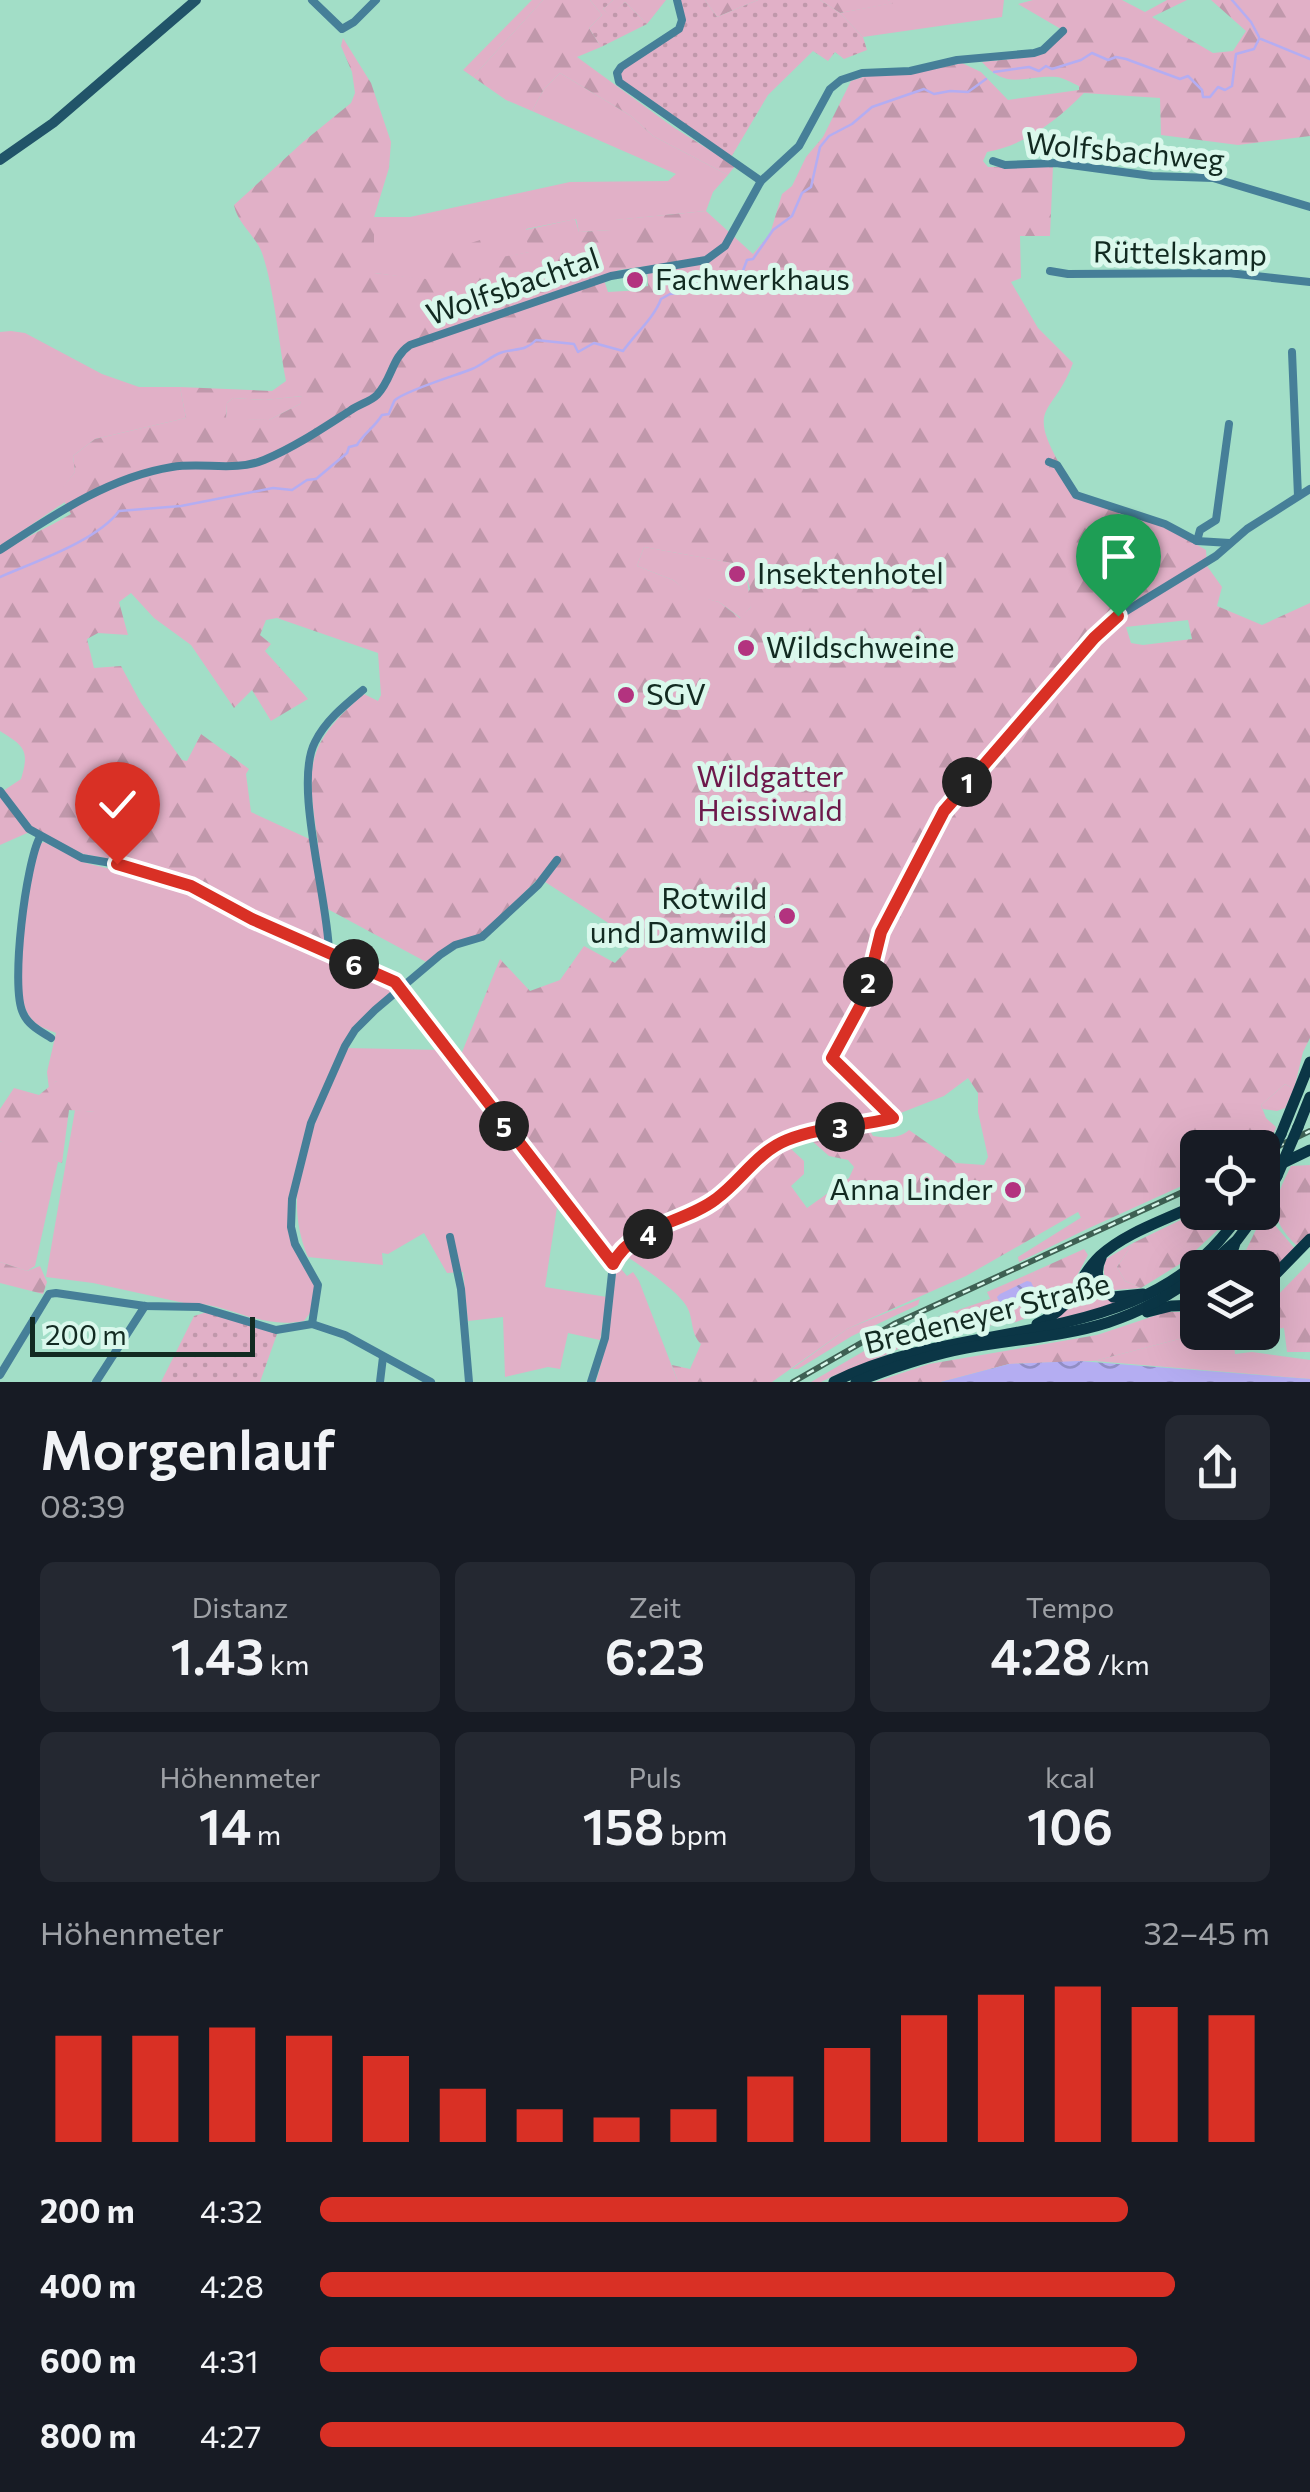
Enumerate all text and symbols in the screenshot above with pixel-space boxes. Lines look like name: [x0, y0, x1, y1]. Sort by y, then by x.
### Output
street label: Wolfsbachweg: [1024, 122, 1226, 177]
street label: Rüttelskamp: [1093, 231, 1267, 272]
street label: Wolfsbachtal: [421, 238, 603, 331]
place label: Fachwerkhaus: [655, 259, 850, 296]
marker: Fachwerkhaus: [624, 269, 646, 291]
pin: [1076, 514, 1161, 617]
icon: arrive: [1091, 529, 1146, 584]
place label: Insektenhotel: [757, 553, 944, 590]
marker: Insektenhotel: [726, 563, 748, 585]
place label: Wildschweine: [766, 627, 955, 664]
marker: Wildschweine: [735, 637, 757, 659]
place label: SGV: [646, 674, 706, 711]
marker: SGV: [615, 684, 637, 706]
park label: Wildgatter Heissiwald: [696, 756, 844, 827]
pin: 1: [942, 757, 992, 807]
pin: [75, 762, 160, 865]
text: 1: [961, 765, 973, 799]
icon: check: [90, 777, 145, 832]
place label: Rotwild und Damwild: [590, 878, 767, 949]
marker: Rotwild und Damwild: [776, 905, 798, 927]
pin: 6: [329, 939, 379, 989]
text: 6: [345, 947, 363, 981]
pin: 2: [843, 957, 893, 1007]
text: 2: [860, 965, 876, 999]
pin: 5: [479, 1101, 529, 1151]
pin: 3: [815, 1102, 865, 1152]
text: 5: [496, 1109, 512, 1143]
text: 3: [832, 1110, 848, 1144]
map controls: [1180, 1130, 1280, 1350]
button: locate: [1180, 1130, 1280, 1230]
place label: Anna Linder: [829, 1169, 993, 1206]
marker: Anna Linder: [1002, 1179, 1024, 1201]
pin: 4: [623, 1209, 673, 1259]
text: 4: [639, 1217, 657, 1251]
button: layers: [1180, 1250, 1280, 1350]
street label: Bredeneyer Straße: [860, 1263, 1113, 1360]
scale bar: [30, 1312, 255, 1356]
text: 200 m: [45, 1317, 127, 1351]
text: Morgenlauf: [40, 1414, 335, 1481]
button: share: [1165, 1415, 1270, 1520]
text: 08:39: [40, 1485, 126, 1525]
text: Distanz: [192, 1590, 288, 1624]
text: Zeit: [629, 1590, 681, 1624]
text: Tempo: [1026, 1590, 1114, 1624]
text: 1.43: [171, 1624, 264, 1685]
text: 6:23: [605, 1624, 705, 1685]
text: 4:28: [990, 1624, 1092, 1685]
text: km: [264, 1647, 309, 1681]
text: /km: [1092, 1647, 1150, 1681]
text: Höhenmeter: [160, 1760, 320, 1794]
text: Puls: [628, 1760, 682, 1794]
text: kcal: [1045, 1760, 1095, 1794]
text: 14: [199, 1794, 251, 1855]
text: 158: [583, 1794, 665, 1855]
text: 106: [1027, 1794, 1113, 1855]
text: m: [251, 1817, 281, 1851]
text: bpm: [665, 1817, 727, 1851]
text: Höhenmeter: [40, 1912, 224, 1952]
text: 32–45 m: [1144, 1912, 1270, 1952]
text: 200 m: [40, 2190, 135, 2230]
text: 4:32: [200, 2190, 263, 2230]
text: 400 m: [40, 2265, 136, 2305]
text: 4:28: [200, 2265, 264, 2305]
text: 600 m: [40, 2340, 136, 2380]
text: 4:31: [200, 2340, 259, 2380]
text: 800 m: [40, 2415, 136, 2455]
text: 4:27: [200, 2415, 261, 2455]

